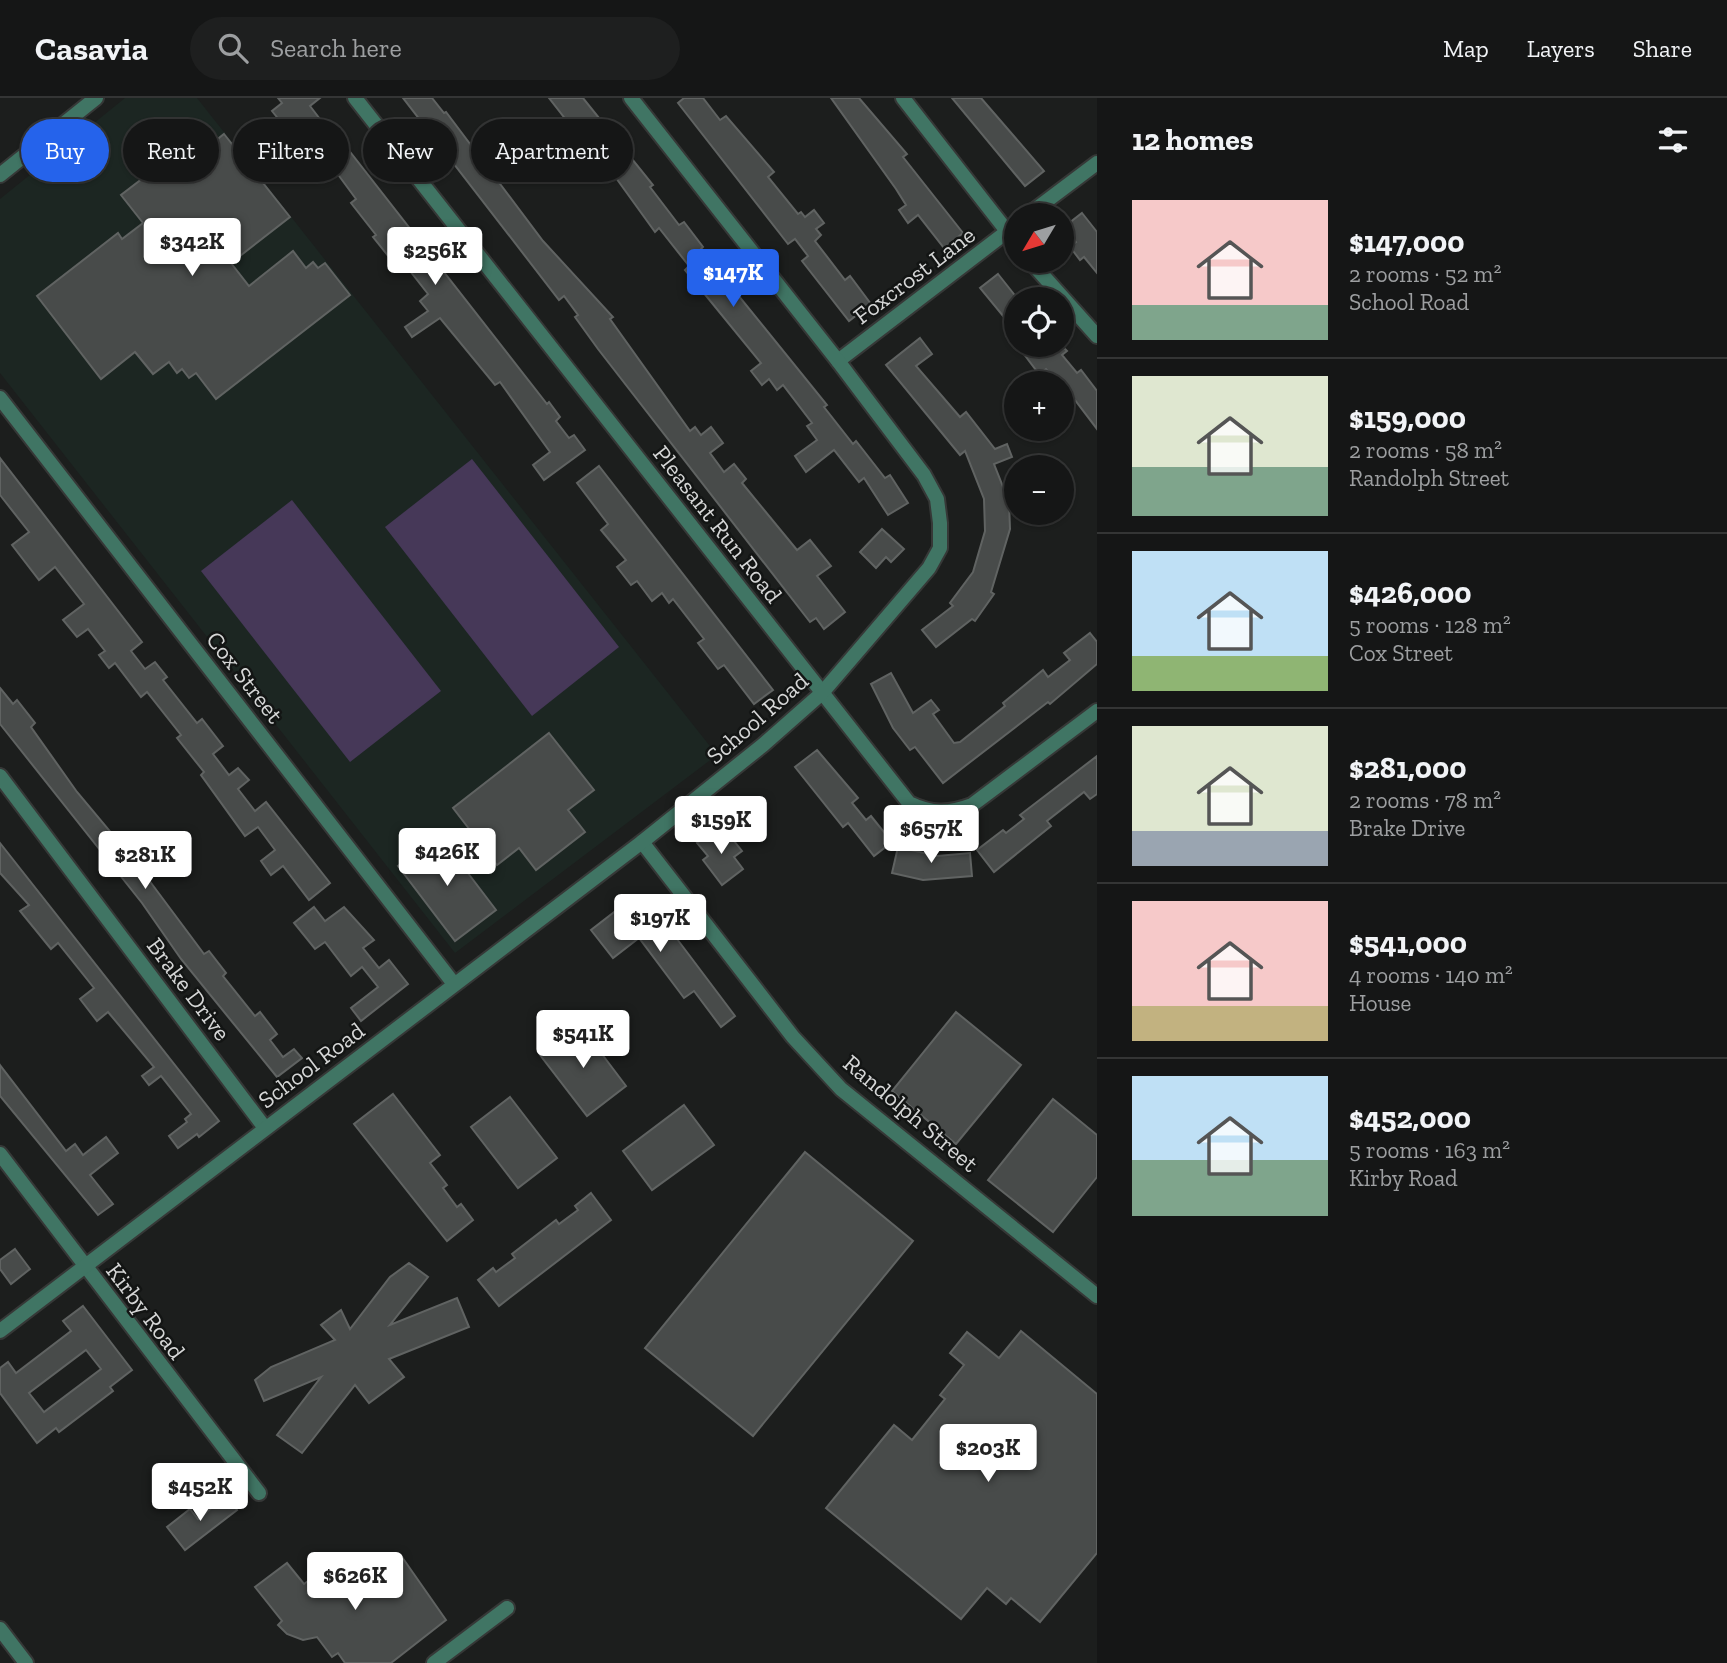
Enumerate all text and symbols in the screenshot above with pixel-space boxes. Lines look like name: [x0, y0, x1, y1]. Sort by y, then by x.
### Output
search box: [190, 17, 680, 80]
text: Casavia: [35, 29, 148, 68]
icon: search: [214, 29, 252, 67]
text: Search here: [270, 32, 402, 64]
text: Map: [1443, 34, 1489, 63]
text: Layers: [1527, 34, 1595, 63]
text: Share: [1633, 34, 1692, 63]
chip: Buy: [21, 119, 109, 182]
chip: Rent: [123, 119, 219, 182]
chip: Filters: [233, 119, 349, 182]
chip: New: [363, 119, 457, 182]
chip: Apartment: [471, 119, 633, 182]
icon: filters: [1654, 121, 1692, 159]
text: 12 homes: [1132, 122, 1254, 158]
north arrow: [1004, 203, 1074, 273]
map controls: [1004, 203, 1074, 525]
pin: $342K: [143, 218, 241, 278]
street label: Foxcrost Lane: [847, 220, 981, 330]
text: $147,000: [1349, 224, 1465, 260]
text: $342K: [160, 227, 224, 255]
pin: $256K: [386, 228, 484, 287]
icon: home: [1188, 228, 1272, 312]
text: $256K: [403, 236, 467, 264]
pin: $147K: [684, 250, 782, 309]
text: $147K: [703, 258, 763, 286]
text: 2 rooms · 52 m²: [1349, 260, 1501, 288]
button: locate: [1004, 287, 1074, 357]
text: School Road: [1349, 288, 1469, 316]
button: +: [1004, 371, 1074, 441]
text: $159,000: [1349, 400, 1466, 436]
icon: home: [1188, 404, 1272, 488]
text: 2 rooms · 58 m²: [1349, 436, 1502, 464]
street label: Pleasant Run Road: [647, 439, 789, 609]
button: −: [1004, 455, 1074, 525]
text: Randolph Street: [1349, 464, 1509, 492]
text: $426,000: [1349, 575, 1472, 611]
icon: home: [1188, 579, 1272, 663]
text: 5 rooms · 128 m²: [1349, 611, 1511, 639]
street label: Cox Street: [200, 625, 290, 729]
text: Cox Street: [1349, 639, 1453, 667]
street label: School Road: [700, 666, 814, 770]
text: $281,000: [1349, 750, 1467, 786]
icon: home: [1188, 754, 1272, 838]
text: 2 rooms · 78 m²: [1349, 786, 1501, 814]
pin: $159K: [672, 796, 770, 856]
text: $159K: [691, 805, 751, 833]
pin: $657K: [882, 806, 980, 865]
text: $657K: [900, 814, 962, 842]
text: Brake Drive: [1349, 814, 1465, 842]
pin: $426K: [398, 828, 496, 888]
pin: $281K: [96, 832, 194, 891]
text: $426K: [415, 837, 479, 865]
text: $281K: [115, 840, 175, 868]
pin: $197K: [611, 894, 709, 954]
text: $197K: [630, 903, 690, 931]
text: $541,000: [1349, 925, 1467, 961]
icon: home: [1188, 929, 1272, 1013]
street label: Brake Drive: [141, 932, 237, 1046]
text: 4 rooms · 140 m²: [1349, 961, 1513, 989]
text: House: [1349, 989, 1411, 1017]
pin: $541K: [534, 1010, 632, 1070]
street label: School Road: [252, 1016, 370, 1114]
text: $541K: [552, 1019, 614, 1047]
street label: Randolph Street: [838, 1048, 984, 1178]
text: $452,000: [1349, 1100, 1471, 1136]
icon: home: [1188, 1104, 1272, 1188]
text: 5 rooms · 163 m²: [1349, 1136, 1510, 1164]
text: Kirby Road: [1349, 1164, 1458, 1192]
street label: Kirby Road: [100, 1257, 192, 1365]
pin: $203K: [939, 1424, 1037, 1484]
text: $203K: [956, 1433, 1020, 1461]
pin: $452K: [151, 1464, 249, 1523]
text: $452K: [168, 1472, 232, 1500]
pin: $626K: [306, 1552, 404, 1612]
text: $626K: [323, 1561, 387, 1589]

